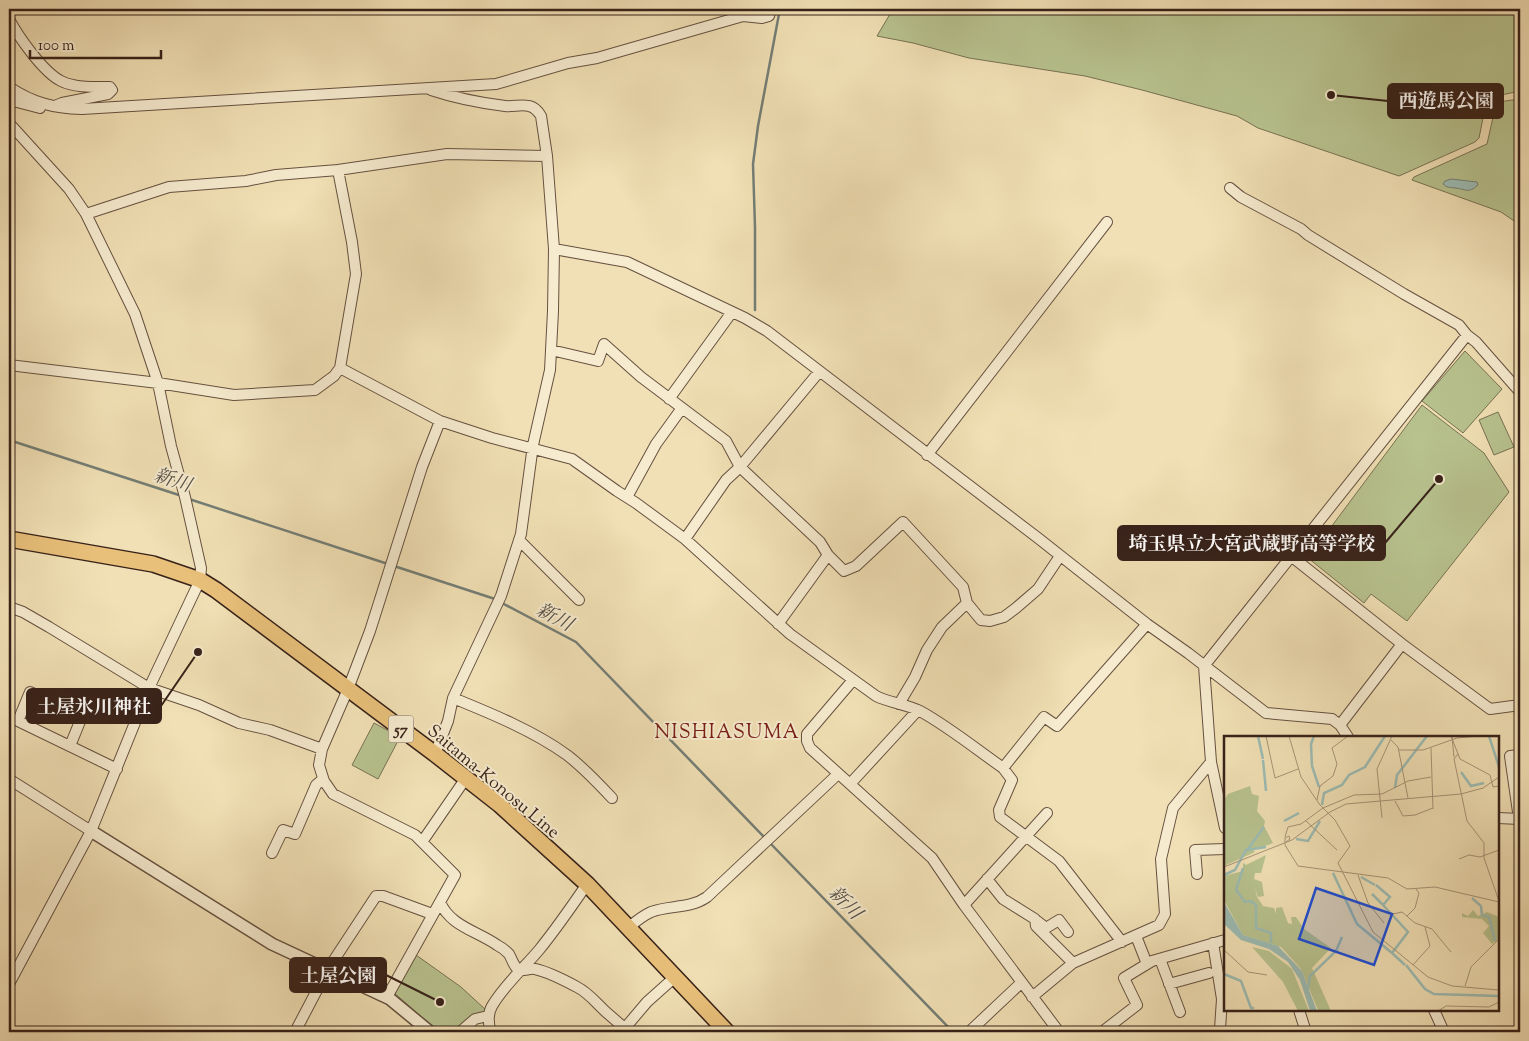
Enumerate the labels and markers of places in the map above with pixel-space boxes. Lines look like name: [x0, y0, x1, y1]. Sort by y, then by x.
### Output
callout: 西遊馬公園: [1388, 84, 1503, 118]
callout: 埼玉県立大宮武蔵野高等学校: [1118, 526, 1385, 560]
callout: 土屋氷川神社: [27, 689, 161, 723]
callout: 土屋公園: [290, 958, 386, 992]

